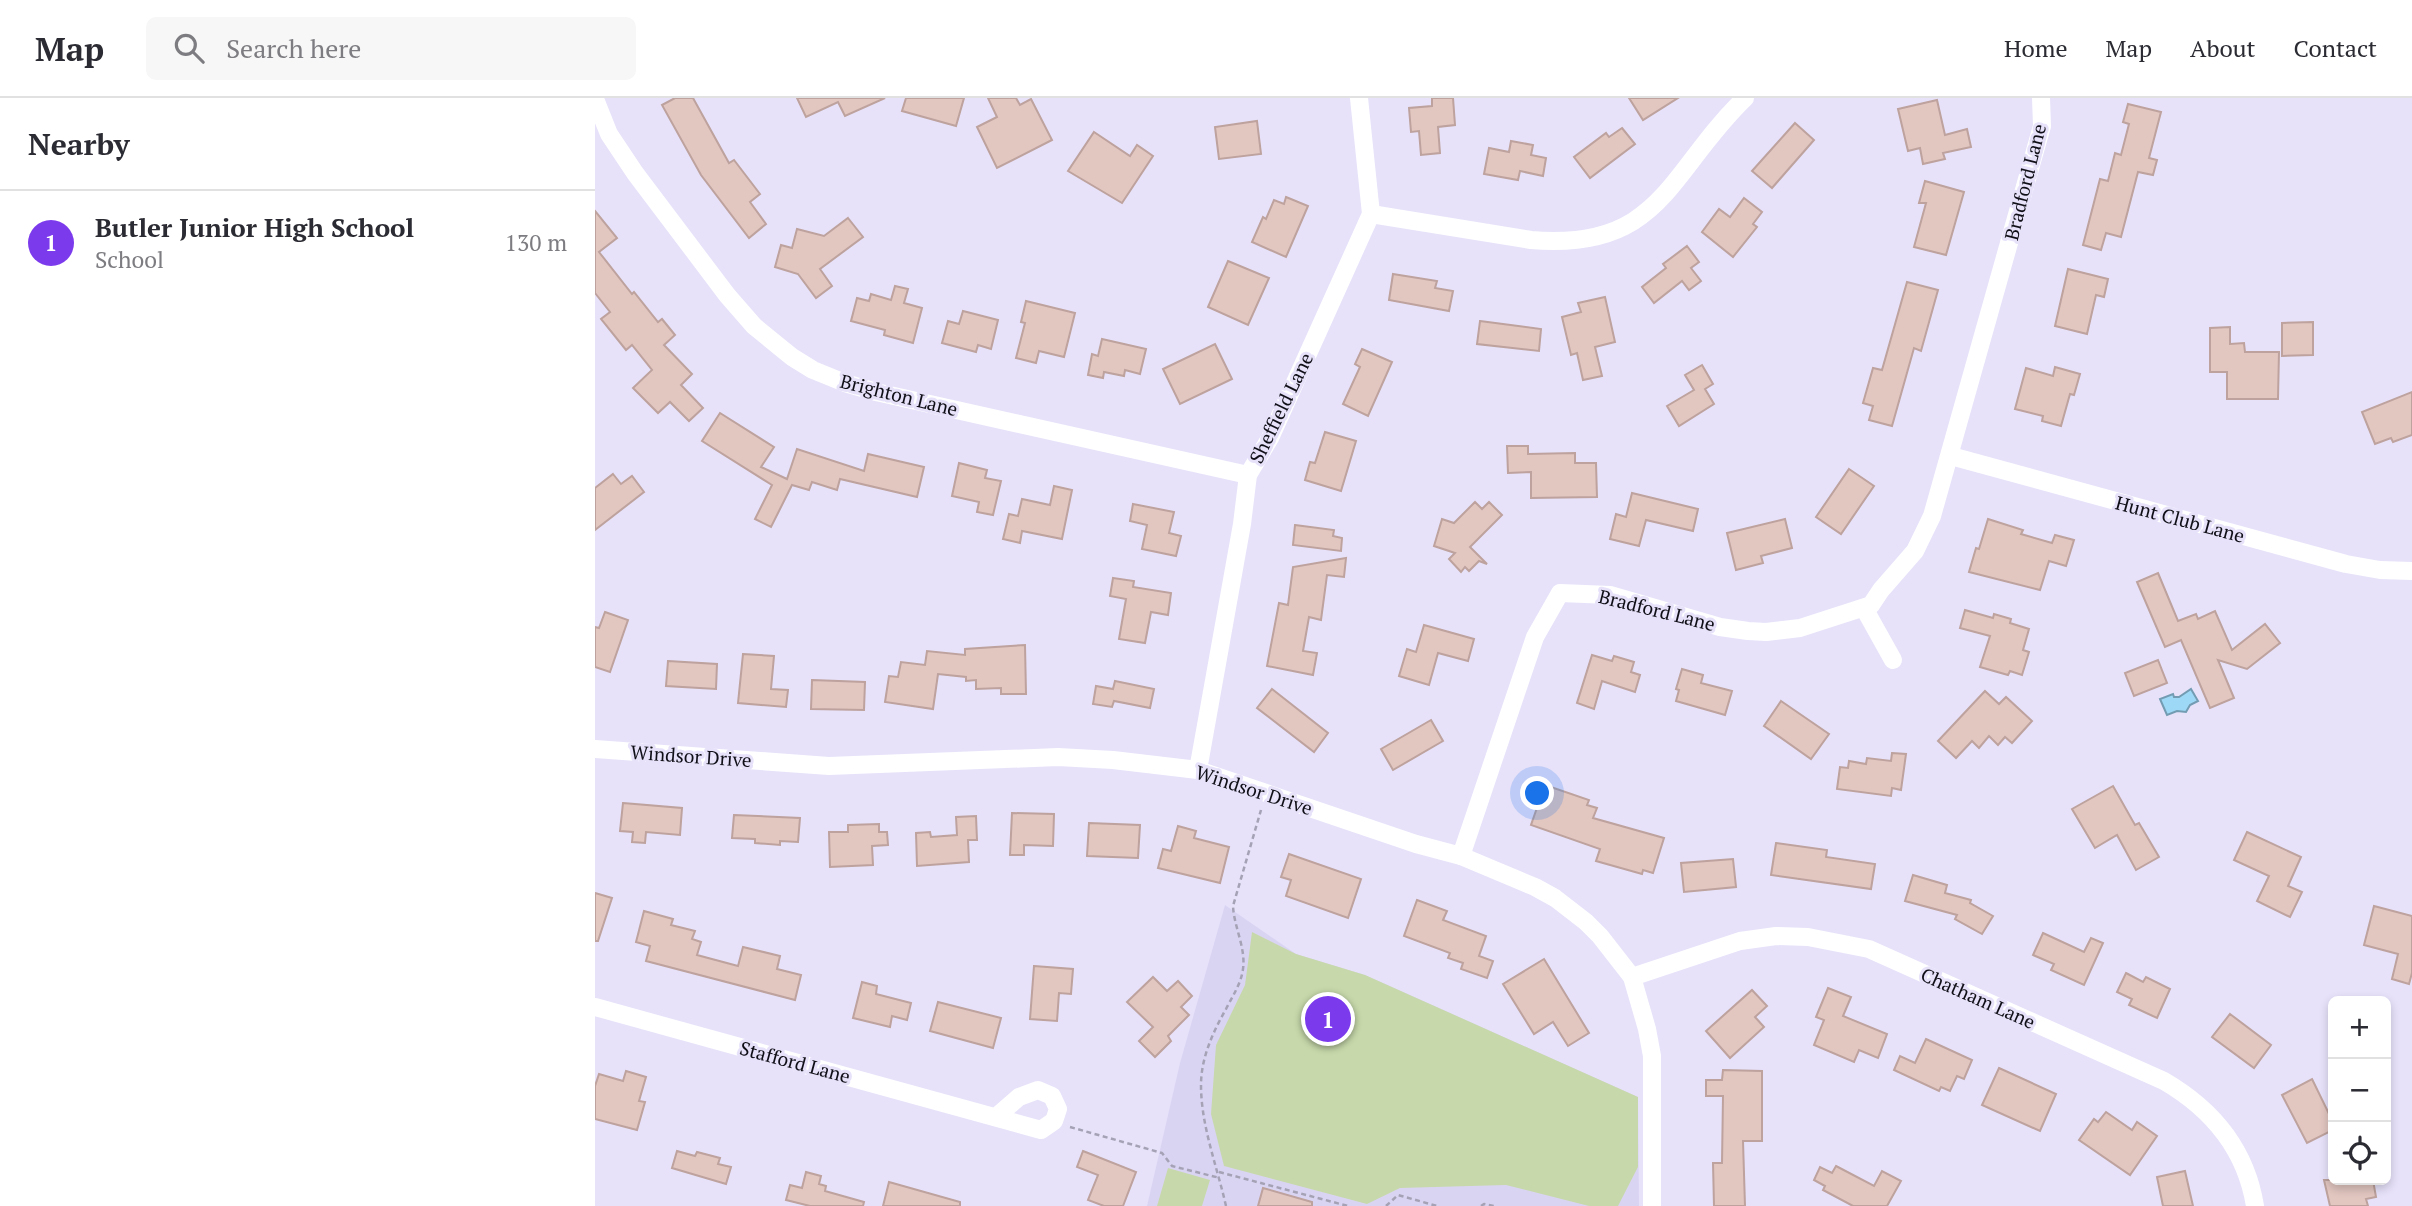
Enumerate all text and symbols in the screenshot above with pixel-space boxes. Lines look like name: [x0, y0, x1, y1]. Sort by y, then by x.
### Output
search box: [146, 17, 636, 80]
text: Map: [35, 27, 104, 70]
icon: search: [170, 29, 208, 67]
text: Search here: [226, 31, 361, 65]
text: Home: [2004, 32, 2068, 64]
text: Map: [2106, 32, 2152, 64]
text: About: [2190, 32, 2256, 64]
text: Contact: [2294, 32, 2377, 64]
street label: Bradford Lane: [1998, 121, 2051, 243]
text: Nearby: [28, 124, 130, 164]
text: Butler Junior High School: [95, 210, 414, 244]
text: 1: [45, 227, 58, 258]
text: 130 m: [505, 227, 567, 258]
text: School: [95, 244, 164, 275]
street label: Sheffield Lane: [1243, 348, 1318, 467]
street label: Brighton Lane: [838, 368, 960, 421]
street label: Hunt Club Lane: [2113, 489, 2247, 548]
street label: Bradford Lane: [1596, 583, 1718, 636]
street label: Windsor Drive: [630, 739, 752, 772]
street label: Windsor Drive: [1193, 759, 1316, 820]
your location: [1520, 776, 1554, 810]
street label: Chatham Lane: [1917, 961, 2039, 1034]
pin: 1: [1305, 993, 1351, 1045]
map controls: [2328, 996, 2391, 1185]
button: +: [2328, 996, 2391, 1059]
street label: Stafford Lane: [737, 1035, 853, 1088]
button: −: [2328, 1059, 2391, 1122]
button: locate: [2328, 1122, 2391, 1185]

